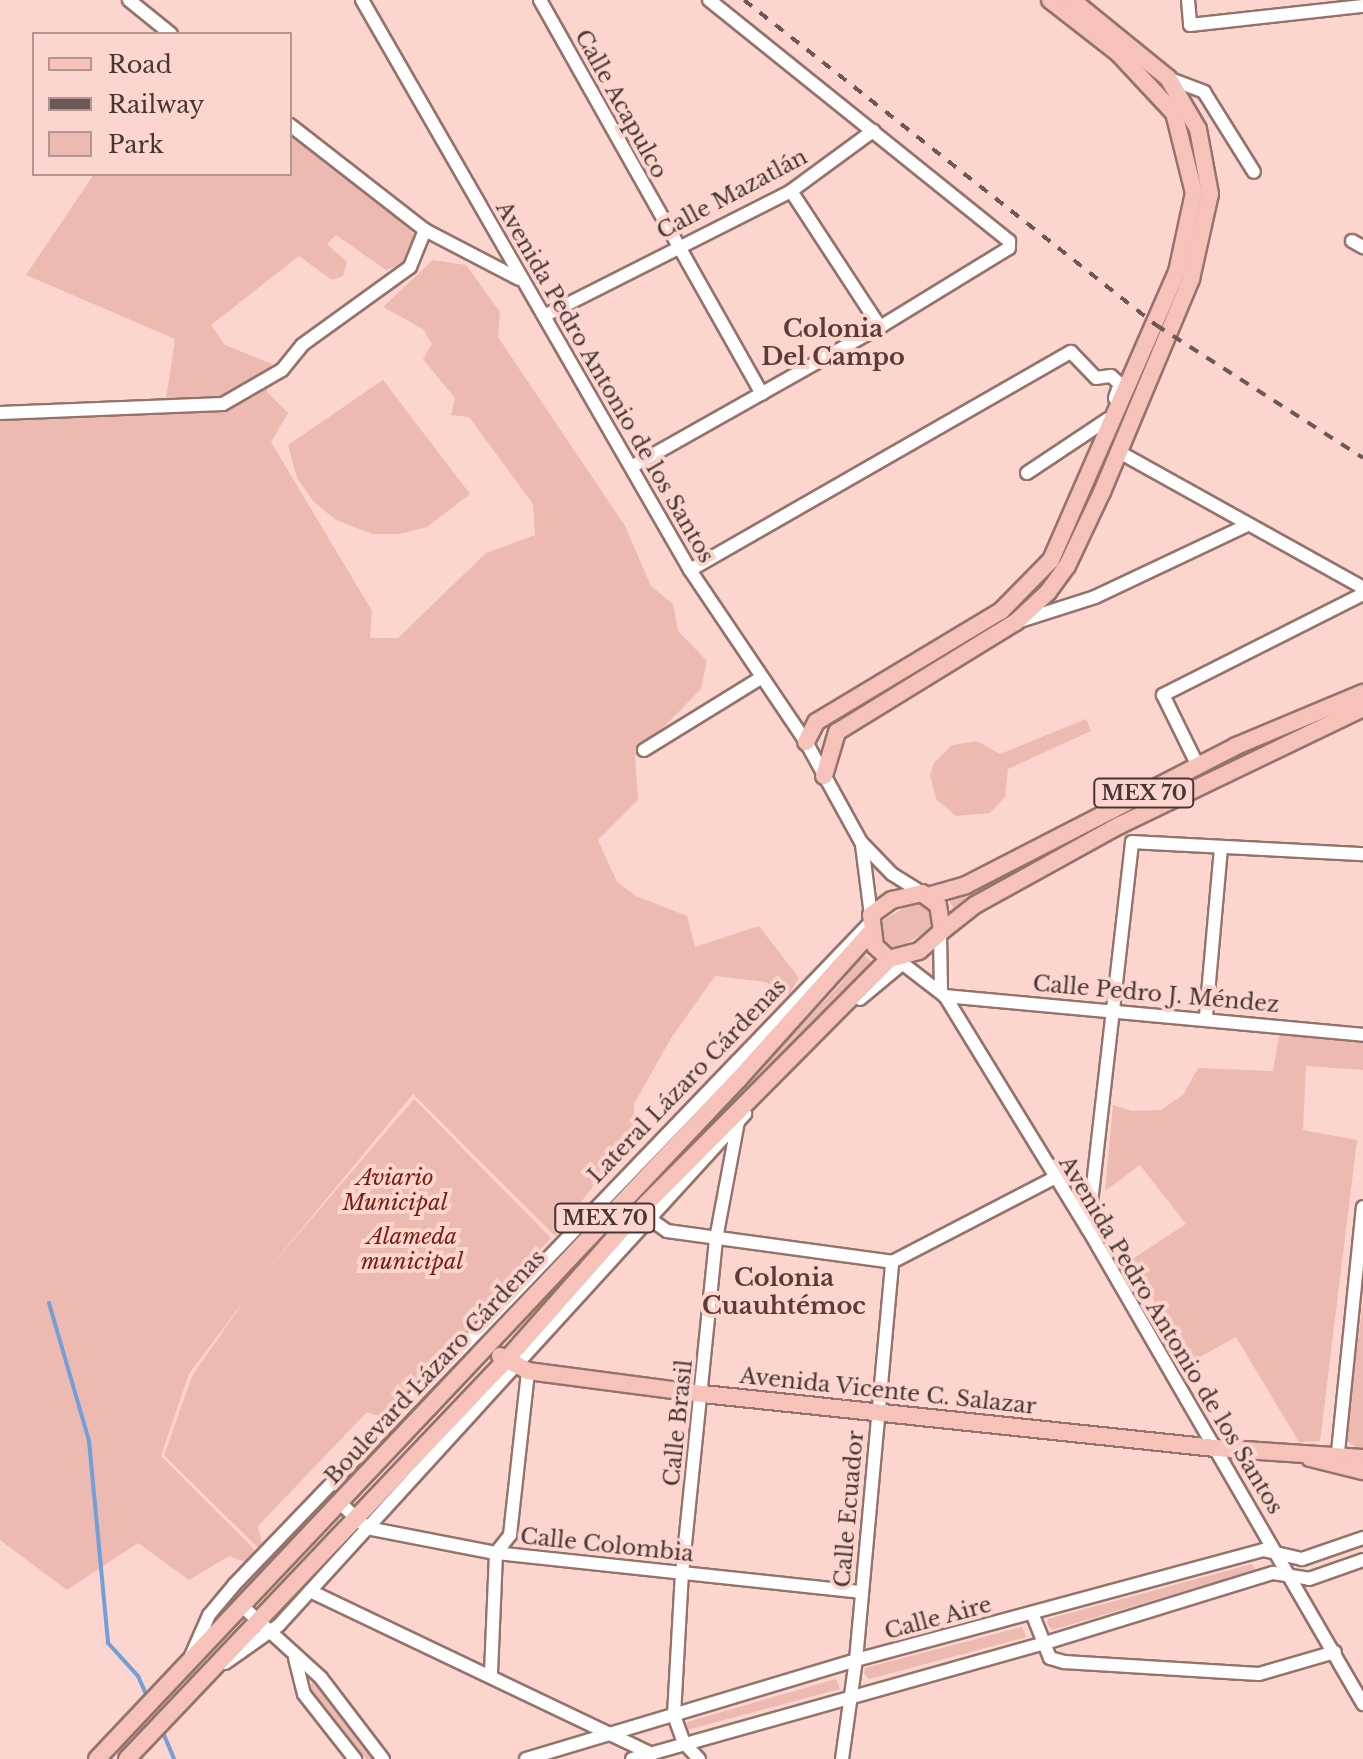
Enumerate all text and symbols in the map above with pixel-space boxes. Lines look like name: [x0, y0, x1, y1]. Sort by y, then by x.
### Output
street label: Calle Acapulco: [569, 25, 673, 183]
legend: [32, 32, 292, 176]
text: Road: [108, 50, 172, 79]
text: Railway: [108, 90, 204, 119]
text: Park: [108, 130, 164, 159]
street label: Calle Mazatlán: [652, 143, 812, 245]
street label: Avenida Pedro Antonio de los Santos: [490, 196, 720, 568]
district label: Colonia Del Campo: [761, 315, 905, 371]
road number: MEX 70: [1092, 777, 1196, 809]
street label: Calle Pedro J. Méndez: [1032, 970, 1280, 1018]
street label: Lateral Lázaro Cárdenas: [582, 973, 792, 1189]
street label: Avenida Pedro Antonio de los Santos: [1053, 1151, 1289, 1519]
park label: Aviario Municipal: [342, 1164, 448, 1216]
road number: MEX 70: [553, 1202, 657, 1234]
park label: Alameda municipal: [361, 1223, 463, 1274]
street label: Boulevard Lázaro Cárdenas: [319, 1244, 551, 1490]
district label: Colonia Cuauhtémoc: [702, 1264, 866, 1320]
street label: Calle Brasil: [658, 1358, 698, 1488]
street label: Avenida Vicente C. Salazar: [738, 1362, 1038, 1420]
street label: Calle Ecuador: [829, 1429, 869, 1589]
street label: Calle Colombia: [519, 1523, 695, 1567]
street label: Calle Aire: [881, 1591, 995, 1645]

